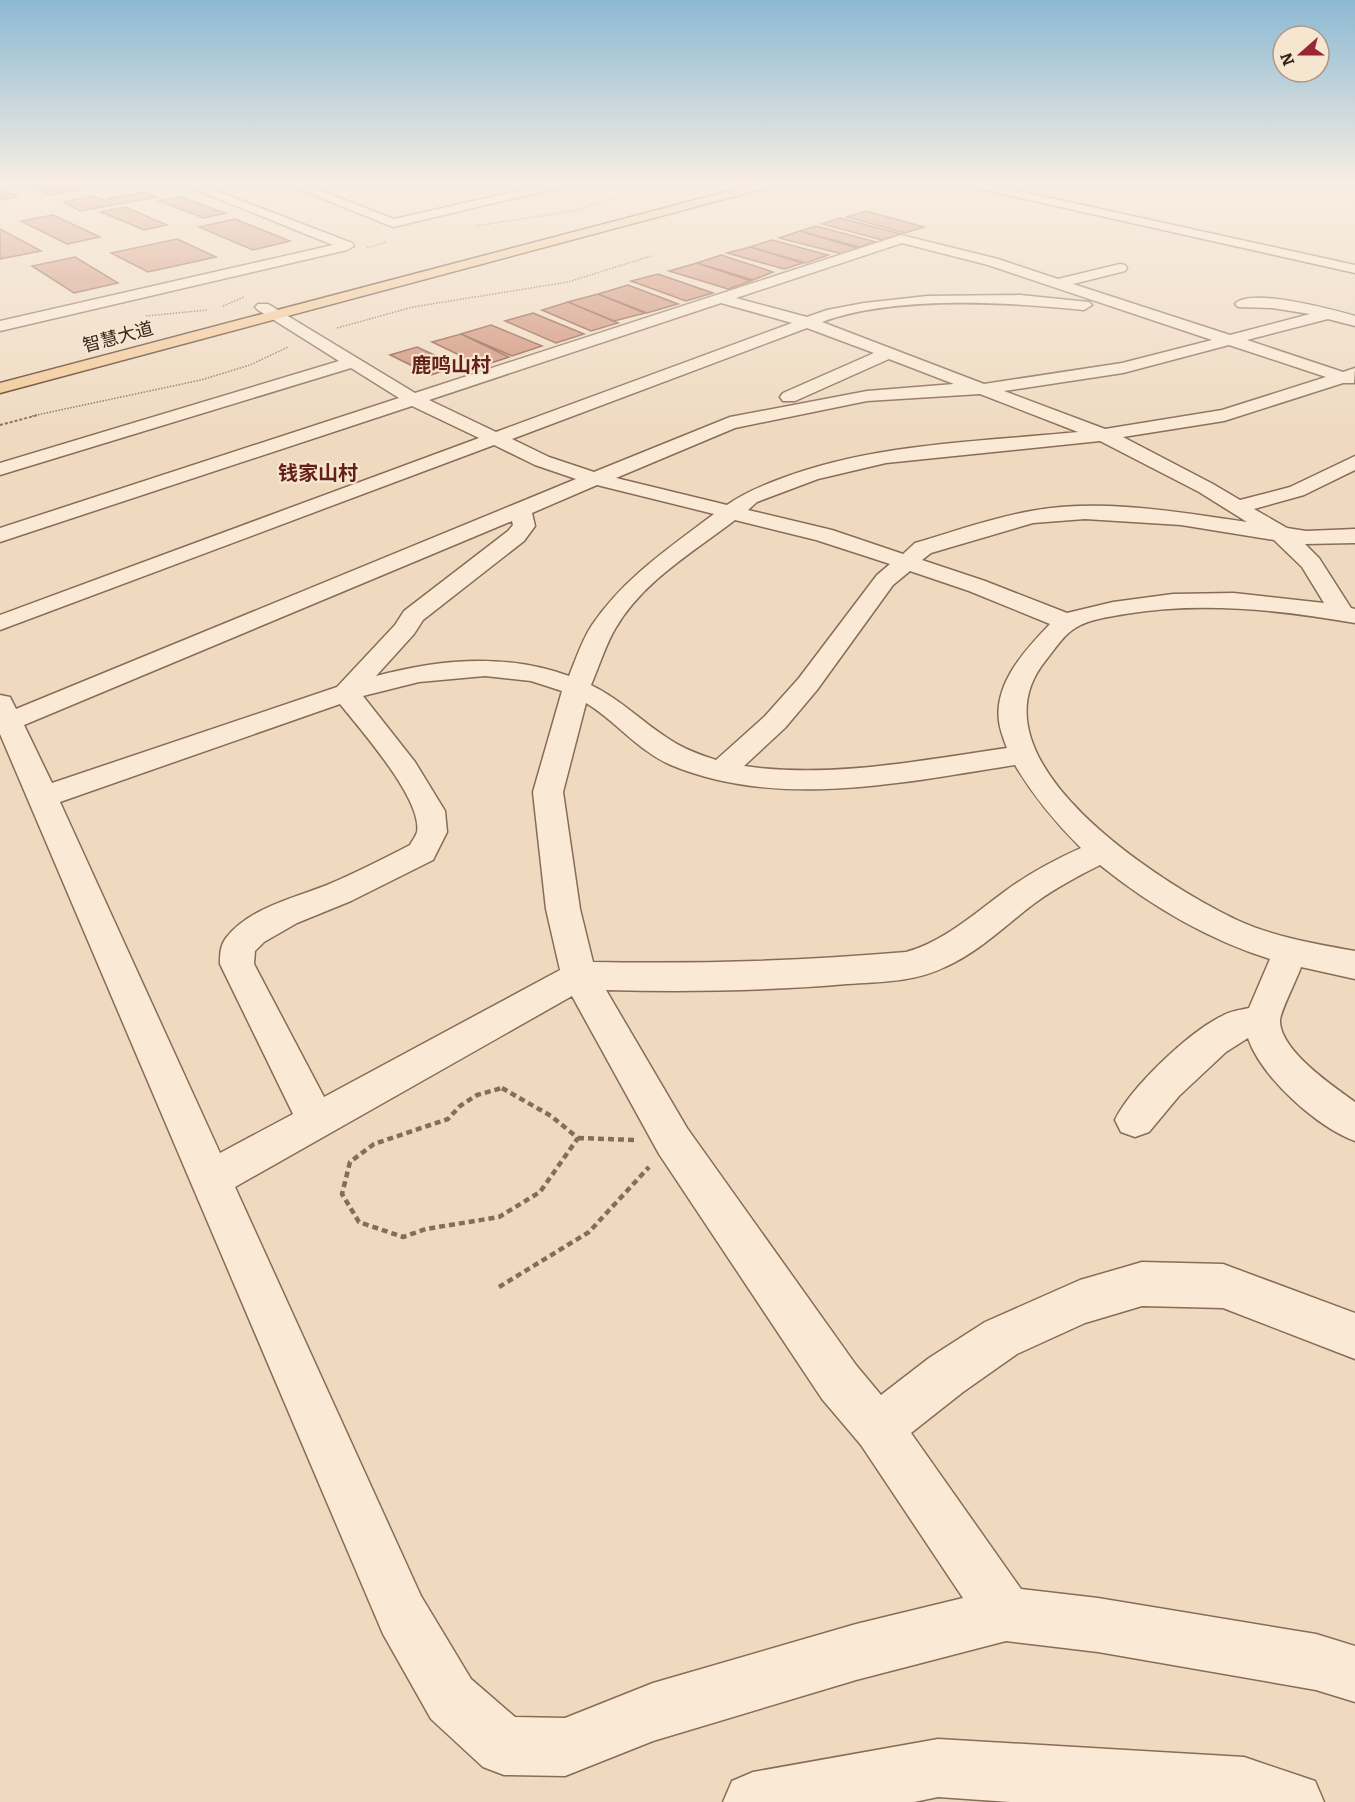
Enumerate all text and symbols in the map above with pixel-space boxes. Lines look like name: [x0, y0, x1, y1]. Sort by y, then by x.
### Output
north arrow: [1271, 24, 1331, 84]
text: N: [1276, 50, 1299, 68]
street label: 智慧大道: [80, 317, 156, 357]
district label: 鹿鸣山村: [411, 353, 491, 377]
district label: 钱家山村: [278, 461, 358, 485]

